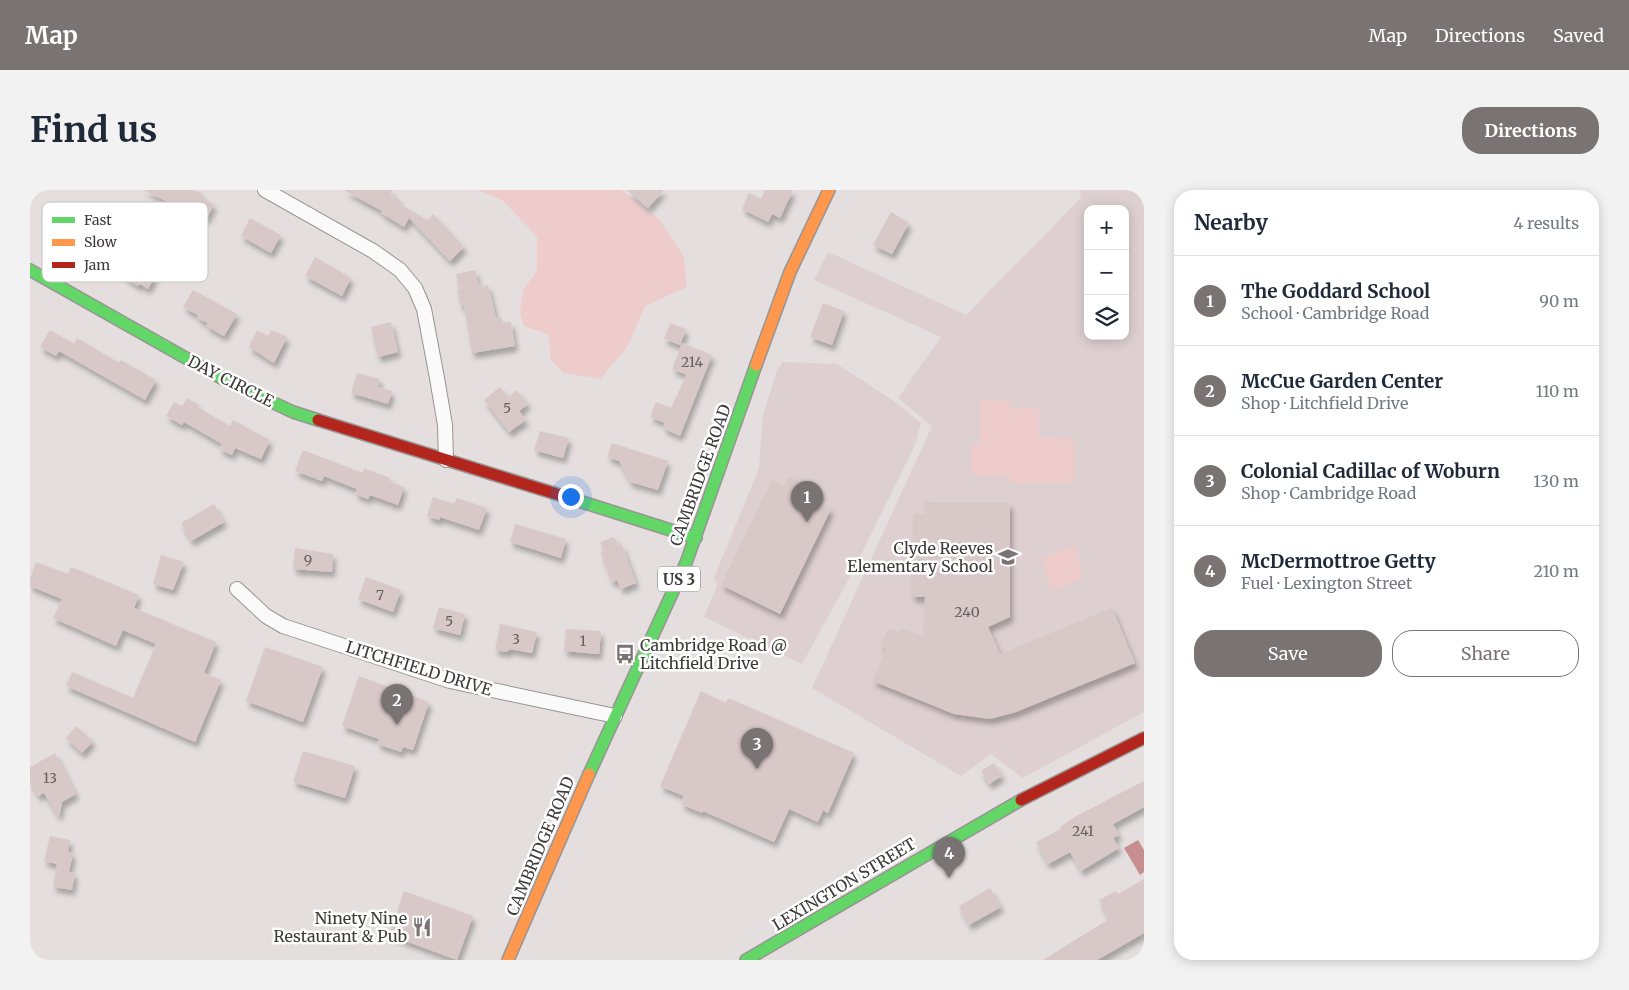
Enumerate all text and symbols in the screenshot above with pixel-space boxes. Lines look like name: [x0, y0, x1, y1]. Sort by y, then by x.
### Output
text: Map: [25, 20, 78, 51]
text: Map: [1369, 24, 1407, 47]
text: Directions: [1435, 24, 1525, 47]
text: Saved: [1553, 24, 1604, 47]
button: Directions: [1462, 107, 1599, 154]
text: Find us: [30, 108, 157, 152]
legend: [42, 202, 208, 282]
map controls: [1084, 205, 1129, 340]
button: +: [1084, 205, 1129, 250]
text: Nearby: [1194, 209, 1268, 236]
text: Fast: [84, 211, 112, 229]
text: 4 results: [1513, 213, 1579, 233]
text: Slow: [84, 233, 117, 251]
button: −: [1084, 250, 1129, 295]
text: Jam: [83, 256, 110, 274]
text: The Goddard School: [1241, 279, 1430, 303]
text: 1: [1206, 291, 1214, 311]
text: 90 m: [1539, 291, 1579, 311]
button: layers: [1084, 295, 1129, 340]
text: School · Cambridge Road: [1241, 303, 1429, 323]
street label: DAY CIRCLE: [185, 351, 278, 412]
house number: 214: [681, 353, 703, 371]
text: McCue Garden Center: [1241, 369, 1443, 393]
text: 2: [1205, 381, 1215, 401]
text: 110 m: [1536, 381, 1579, 401]
text: Shop · Litchfield Drive: [1241, 393, 1408, 413]
house number: 5: [503, 399, 511, 417]
street label: CAMBRIDGE ROAD: [665, 401, 735, 549]
text: Colonial Cadillac of Woburn: [1241, 459, 1500, 483]
text: 3: [1205, 471, 1215, 491]
text: 130 m: [1533, 471, 1579, 491]
pin: 1: [791, 481, 823, 522]
text: Shop · Cambridge Road: [1241, 483, 1416, 503]
your location: [558, 484, 584, 510]
place label: Clyde Reeves Elementary School: [847, 538, 993, 576]
school or university icon: Clyde Reeves Elementary School: [997, 546, 1019, 568]
text: McDermottroe Getty: [1241, 549, 1436, 573]
house number: 9: [304, 551, 312, 569]
text: 4: [1205, 561, 1215, 581]
text: 210 m: [1534, 561, 1579, 581]
road number: US 3: [658, 566, 700, 592]
text: Fuel · Lexington Street: [1241, 573, 1412, 593]
house number: 7: [376, 586, 384, 604]
house number: 240: [954, 603, 980, 621]
house number: 5: [445, 612, 453, 630]
house number: 3: [512, 630, 520, 648]
button: Save: [1194, 630, 1382, 677]
button: Share: [1392, 630, 1579, 677]
house number: 1: [580, 632, 586, 650]
place label: Cambridge Road @ Litchfield Drive: [640, 635, 787, 673]
street label: LITCHFIELD DRIVE: [344, 636, 495, 700]
bus stop icon: Cambridge Road @ Litchfield Drive: [614, 643, 636, 665]
pin: 2: [381, 684, 413, 725]
pin: 3: [741, 728, 773, 769]
house number: 13: [43, 769, 57, 787]
street label: CAMBRIDGE ROAD: [502, 773, 578, 919]
house number: 241: [1072, 822, 1094, 840]
street label: LEXINGTON STREET: [769, 833, 919, 935]
pin: 4: [933, 837, 965, 878]
place label: Ninety Nine Restaurant & Pub: [273, 908, 407, 946]
restaurant icon: Ninety Nine Restaurant & Pub: [411, 916, 433, 938]

